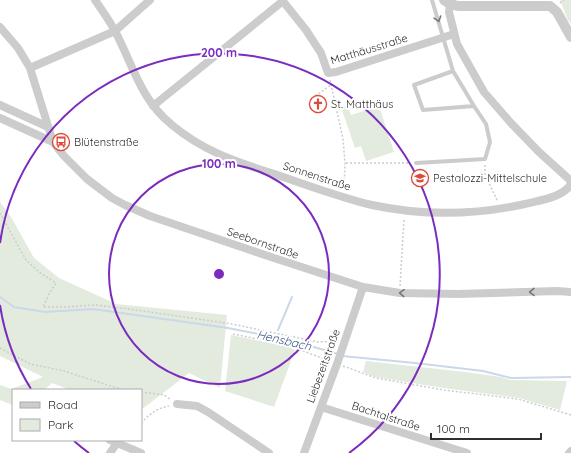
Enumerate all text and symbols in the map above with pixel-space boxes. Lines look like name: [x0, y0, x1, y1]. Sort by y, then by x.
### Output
one-way arrow: [433, 15, 442, 22]
street label: Matthäusstraße: [329, 31, 409, 67]
text: 200 m: [201, 45, 237, 60]
church icon: St. Matthäus: [308, 94, 328, 114]
place label: St. Matthäus: [331, 97, 393, 111]
bus stop icon: Blütenstraße: [51, 132, 71, 152]
place label: Blütenstraße: [74, 135, 139, 149]
text: 100 m: [202, 156, 236, 171]
street label: Sonnenstraße: [281, 158, 353, 194]
school or university icon: Pestalozzi-Mittelschule: [410, 168, 430, 188]
place label: Pestalozzi-Mittelschule: [433, 171, 547, 185]
street label: Seebornstraße: [225, 224, 301, 262]
centre of rings: [212, 267, 226, 281]
one-way arrow: [529, 288, 535, 296]
one-way arrow: [399, 289, 405, 297]
water label: Hensbach: [255, 326, 313, 354]
street label: Liebezeitstraße: [303, 327, 343, 405]
legend: [12, 389, 142, 441]
text: Road: [48, 397, 78, 412]
street label: Bachtalstraße: [350, 398, 422, 434]
scale bar: [431, 415, 541, 441]
text: Park: [48, 417, 73, 432]
text: 100 m: [437, 421, 470, 436]

